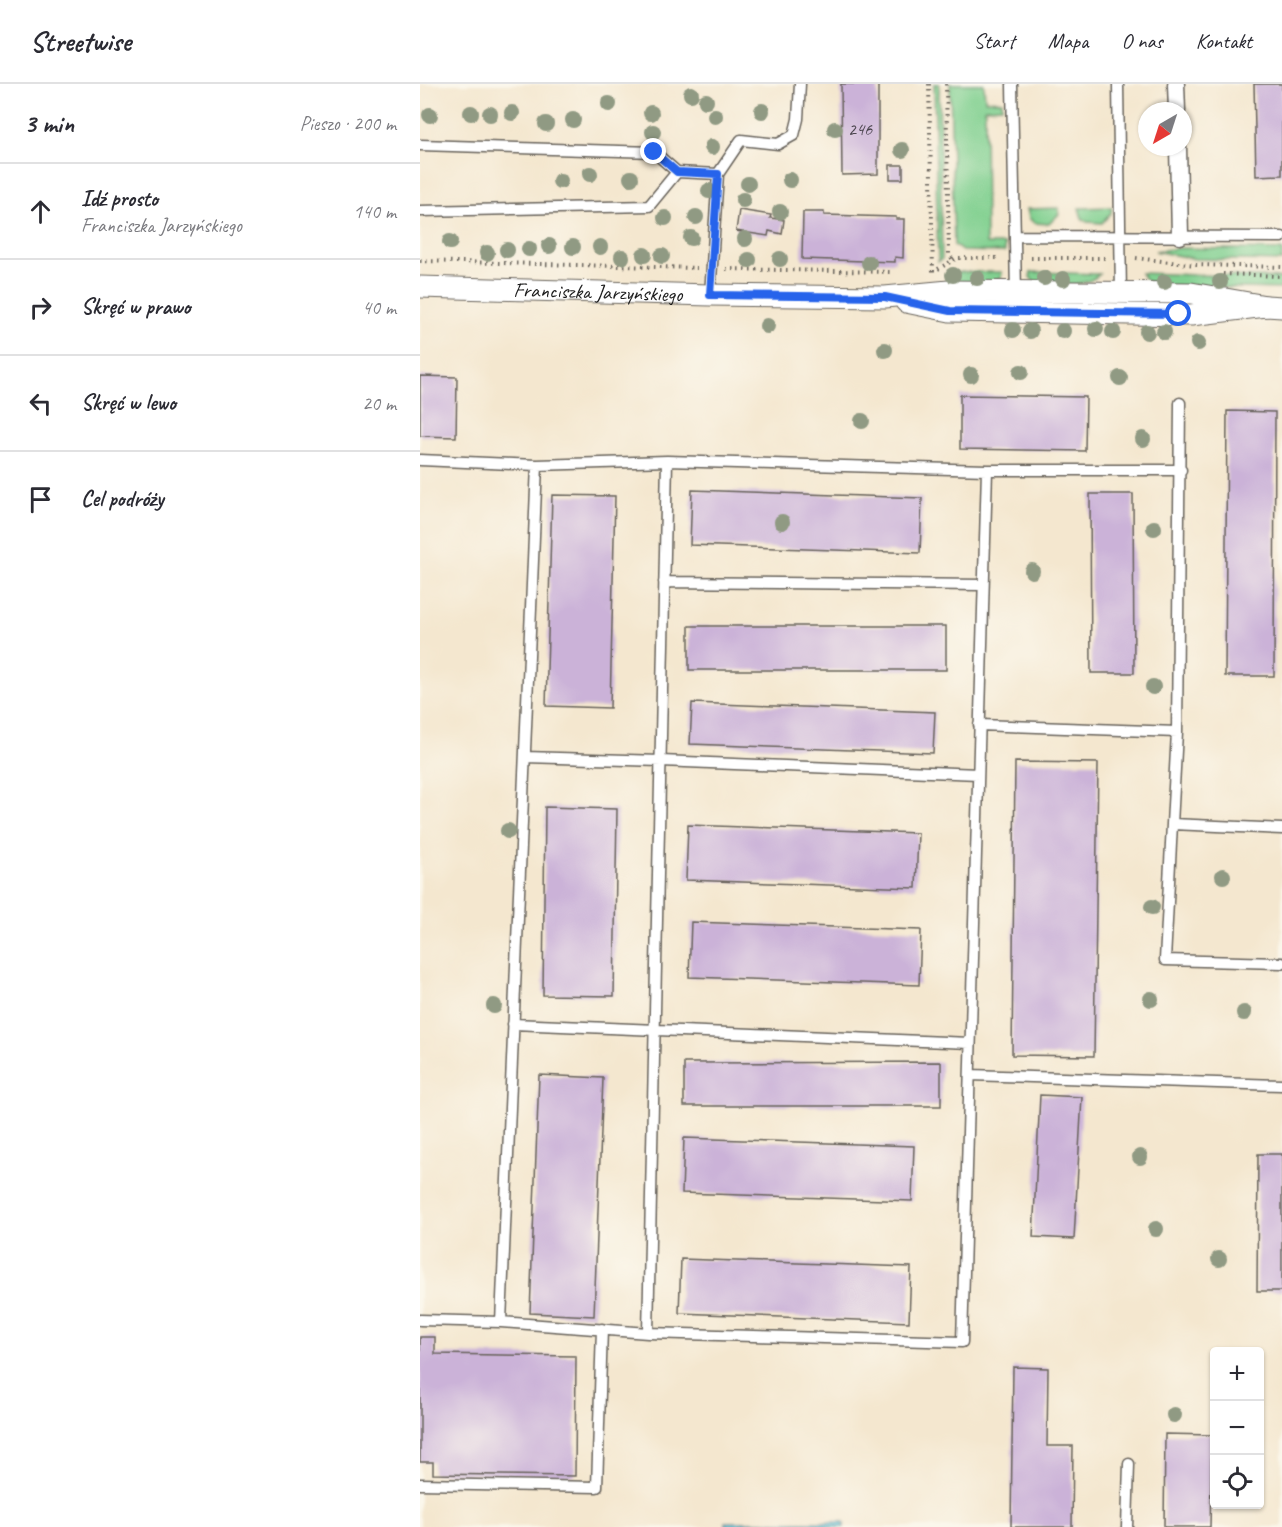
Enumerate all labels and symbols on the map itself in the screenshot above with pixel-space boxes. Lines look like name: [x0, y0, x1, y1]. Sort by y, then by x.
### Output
north arrow: [1138, 102, 1192, 156]
house number: 246: [848, 118, 873, 140]
route end: [640, 138, 666, 164]
street label: Franciszka Jarzyńskiego: [513, 277, 684, 307]
route start: [1165, 300, 1191, 326]

